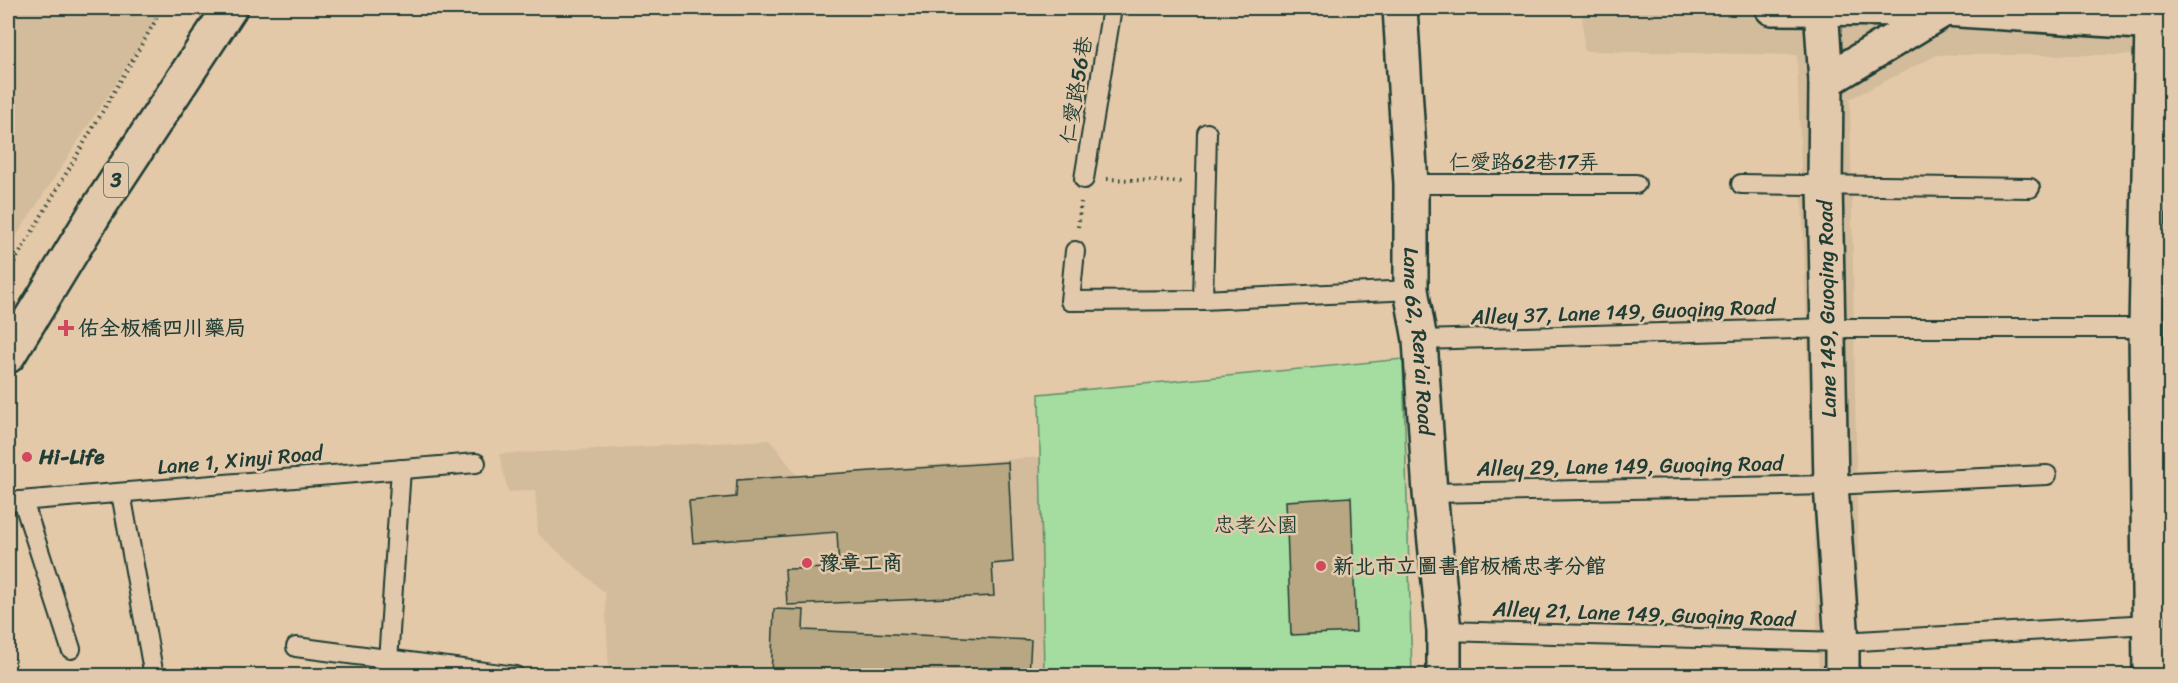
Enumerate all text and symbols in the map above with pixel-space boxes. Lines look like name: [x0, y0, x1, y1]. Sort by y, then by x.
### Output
street label: 仁愛路56巷: [1049, 33, 1103, 147]
street label: 仁愛路62巷17弄: [1449, 143, 1599, 181]
road number: 3: [104, 163, 128, 197]
street label: Lane 149, Guoqing Road: [1806, 198, 1848, 418]
street label: Lane 62, Ren’ai Road: [1392, 247, 1445, 438]
street label: Alley 37, Lane 149, Guoqing Road: [1469, 288, 1778, 336]
place label: 佑全板橋四川藥局: [78, 309, 246, 347]
marker: 佑全板橋四川藥局: [59, 321, 73, 335]
street label: Lane 1, Xinyi Road: [156, 434, 326, 486]
place label: Hi-Life: [38, 438, 105, 476]
street label: Alley 29, Lane 149, Guoqing Road: [1476, 444, 1785, 488]
marker: Hi-Life: [20, 450, 34, 464]
park label: 忠孝公園: [1214, 506, 1298, 544]
place label: 豫章工商: [819, 544, 903, 582]
place label: 新北市立圖書館板橋忠孝分館: [1333, 547, 1606, 585]
marker: 豫章工商: [800, 556, 814, 570]
marker: 新北市立圖書館板橋忠孝分館: [1314, 559, 1328, 573]
street label: Alley 21, Lane 149, Guoqing Road: [1491, 590, 1798, 638]

